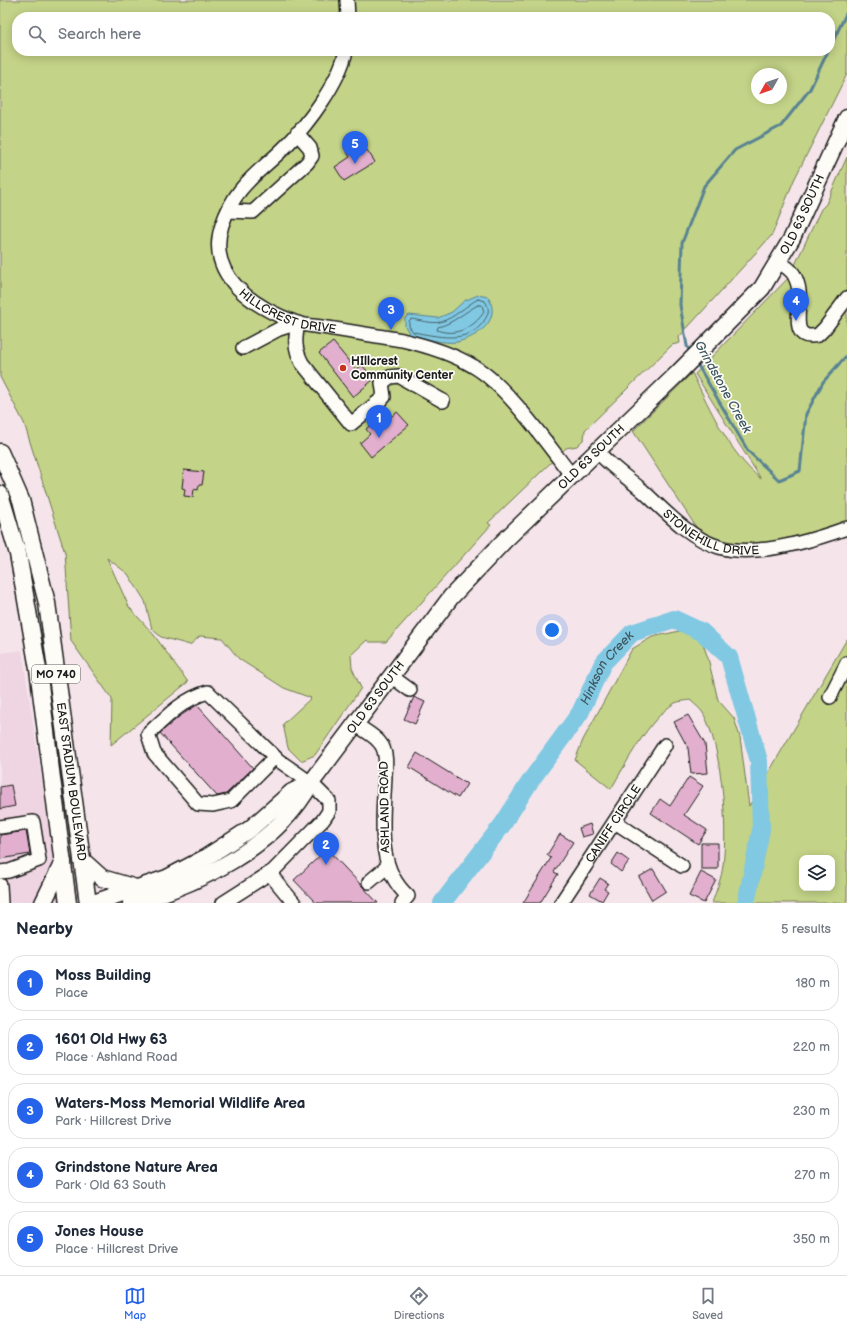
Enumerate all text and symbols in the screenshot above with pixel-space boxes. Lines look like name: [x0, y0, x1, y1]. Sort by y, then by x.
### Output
search box: [12, 12, 835, 56]
icon: search: [26, 23, 48, 45]
text: Search here: [58, 25, 141, 44]
north arrow: [751, 68, 787, 104]
pin: 5: [342, 131, 368, 164]
street label: OLD 63 SOUTH: [776, 172, 828, 257]
street label: HILLCREST DRIVE: [236, 285, 338, 337]
pin: 4: [783, 288, 809, 321]
pin: 3: [378, 297, 404, 330]
water label: Grindstone Creek: [691, 338, 755, 437]
place label: HIllcrest Community Center: [351, 354, 453, 383]
marker: HIllcrest Community Center: [338, 363, 348, 373]
pin: 1: [366, 405, 392, 438]
street label: OLD 63 SOUTH: [555, 421, 628, 492]
street label: STONEHILL DRIVE: [660, 506, 760, 558]
your location: [542, 620, 562, 640]
water label: Hinkson Creek: [577, 627, 638, 707]
street label: OLD 63 SOUTH: [343, 658, 408, 737]
road number: MO 740: [32, 665, 80, 683]
street label: EAST STADIUM BOULEVARD: [53, 701, 90, 862]
street label: ASHLAND ROAD: [377, 761, 393, 853]
street label: CANIFF CIRCLE: [582, 782, 644, 866]
pin: 2: [313, 832, 339, 865]
map controls: [799, 855, 835, 891]
button: layers: [799, 855, 835, 891]
text: Nearby: [16, 919, 73, 939]
text: 5 results: [781, 921, 831, 937]
text: Moss Building: [55, 966, 151, 985]
text: 1: [27, 975, 33, 991]
text: 180 m: [795, 975, 830, 991]
text: Place: [55, 985, 88, 1001]
text: 1601 Old Hwy 63: [55, 1030, 167, 1049]
text: 2: [26, 1039, 34, 1055]
text: 220 m: [793, 1039, 830, 1055]
text: Place · Ashland Road: [55, 1049, 177, 1065]
text: Waters-Moss Memorial Wildlife Area: [55, 1094, 305, 1113]
text: 3: [26, 1103, 34, 1119]
text: 230 m: [793, 1103, 830, 1119]
text: Park · Hillcrest Drive: [55, 1113, 171, 1129]
text: Grindstone Nature Area: [55, 1158, 218, 1177]
text: 4: [26, 1167, 34, 1183]
text: 270 m: [794, 1167, 830, 1183]
text: Park · Old 63 South: [55, 1177, 166, 1193]
text: Jones House: [55, 1222, 144, 1241]
text: 5: [26, 1231, 34, 1247]
text: 350 m: [793, 1231, 830, 1247]
text: Place · Hillcrest Drive: [55, 1241, 178, 1257]
tab: Map: [124, 1285, 146, 1322]
tab: Directions: [394, 1285, 444, 1322]
tab: Saved: [692, 1285, 723, 1322]

